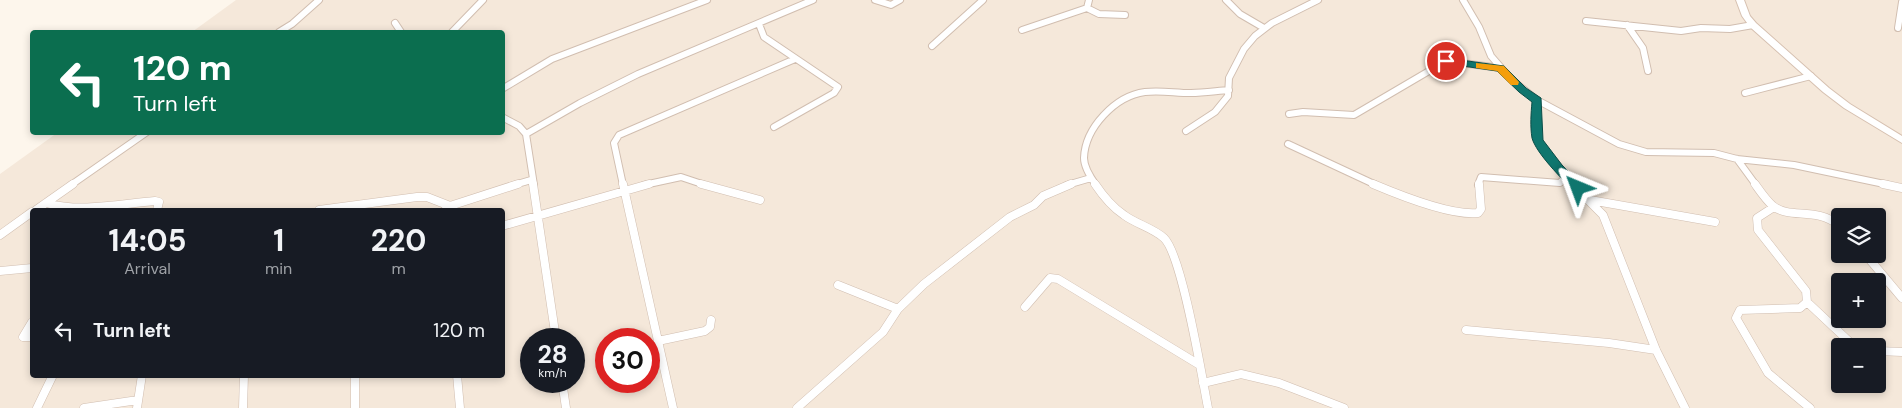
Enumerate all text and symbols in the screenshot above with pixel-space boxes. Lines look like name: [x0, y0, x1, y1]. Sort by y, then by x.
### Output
pin: [1425, 40, 1467, 82]
text: 120 m: [133, 45, 232, 91]
icon: arrive: [1432, 47, 1460, 75]
icon: left: [50, 50, 115, 115]
text: Turn left: [133, 89, 217, 118]
position arrow: [1551, 161, 1603, 213]
map controls: [1831, 208, 1886, 393]
button: layers: [1831, 208, 1886, 263]
text: 14:05: [109, 221, 186, 260]
text: 1: [273, 221, 284, 260]
text: 220: [371, 221, 426, 260]
text: Arrival: [124, 258, 171, 279]
text: min: [265, 258, 292, 279]
text: m: [391, 258, 406, 279]
button: +: [1831, 273, 1886, 328]
icon: left: [50, 317, 78, 345]
text: Turn left: [93, 318, 171, 343]
text: 120 m: [433, 318, 485, 343]
speed limit sign: 30: [595, 328, 660, 393]
text: 28: [537, 338, 568, 371]
button: −: [1831, 338, 1886, 393]
text: km/h: [538, 365, 567, 381]

